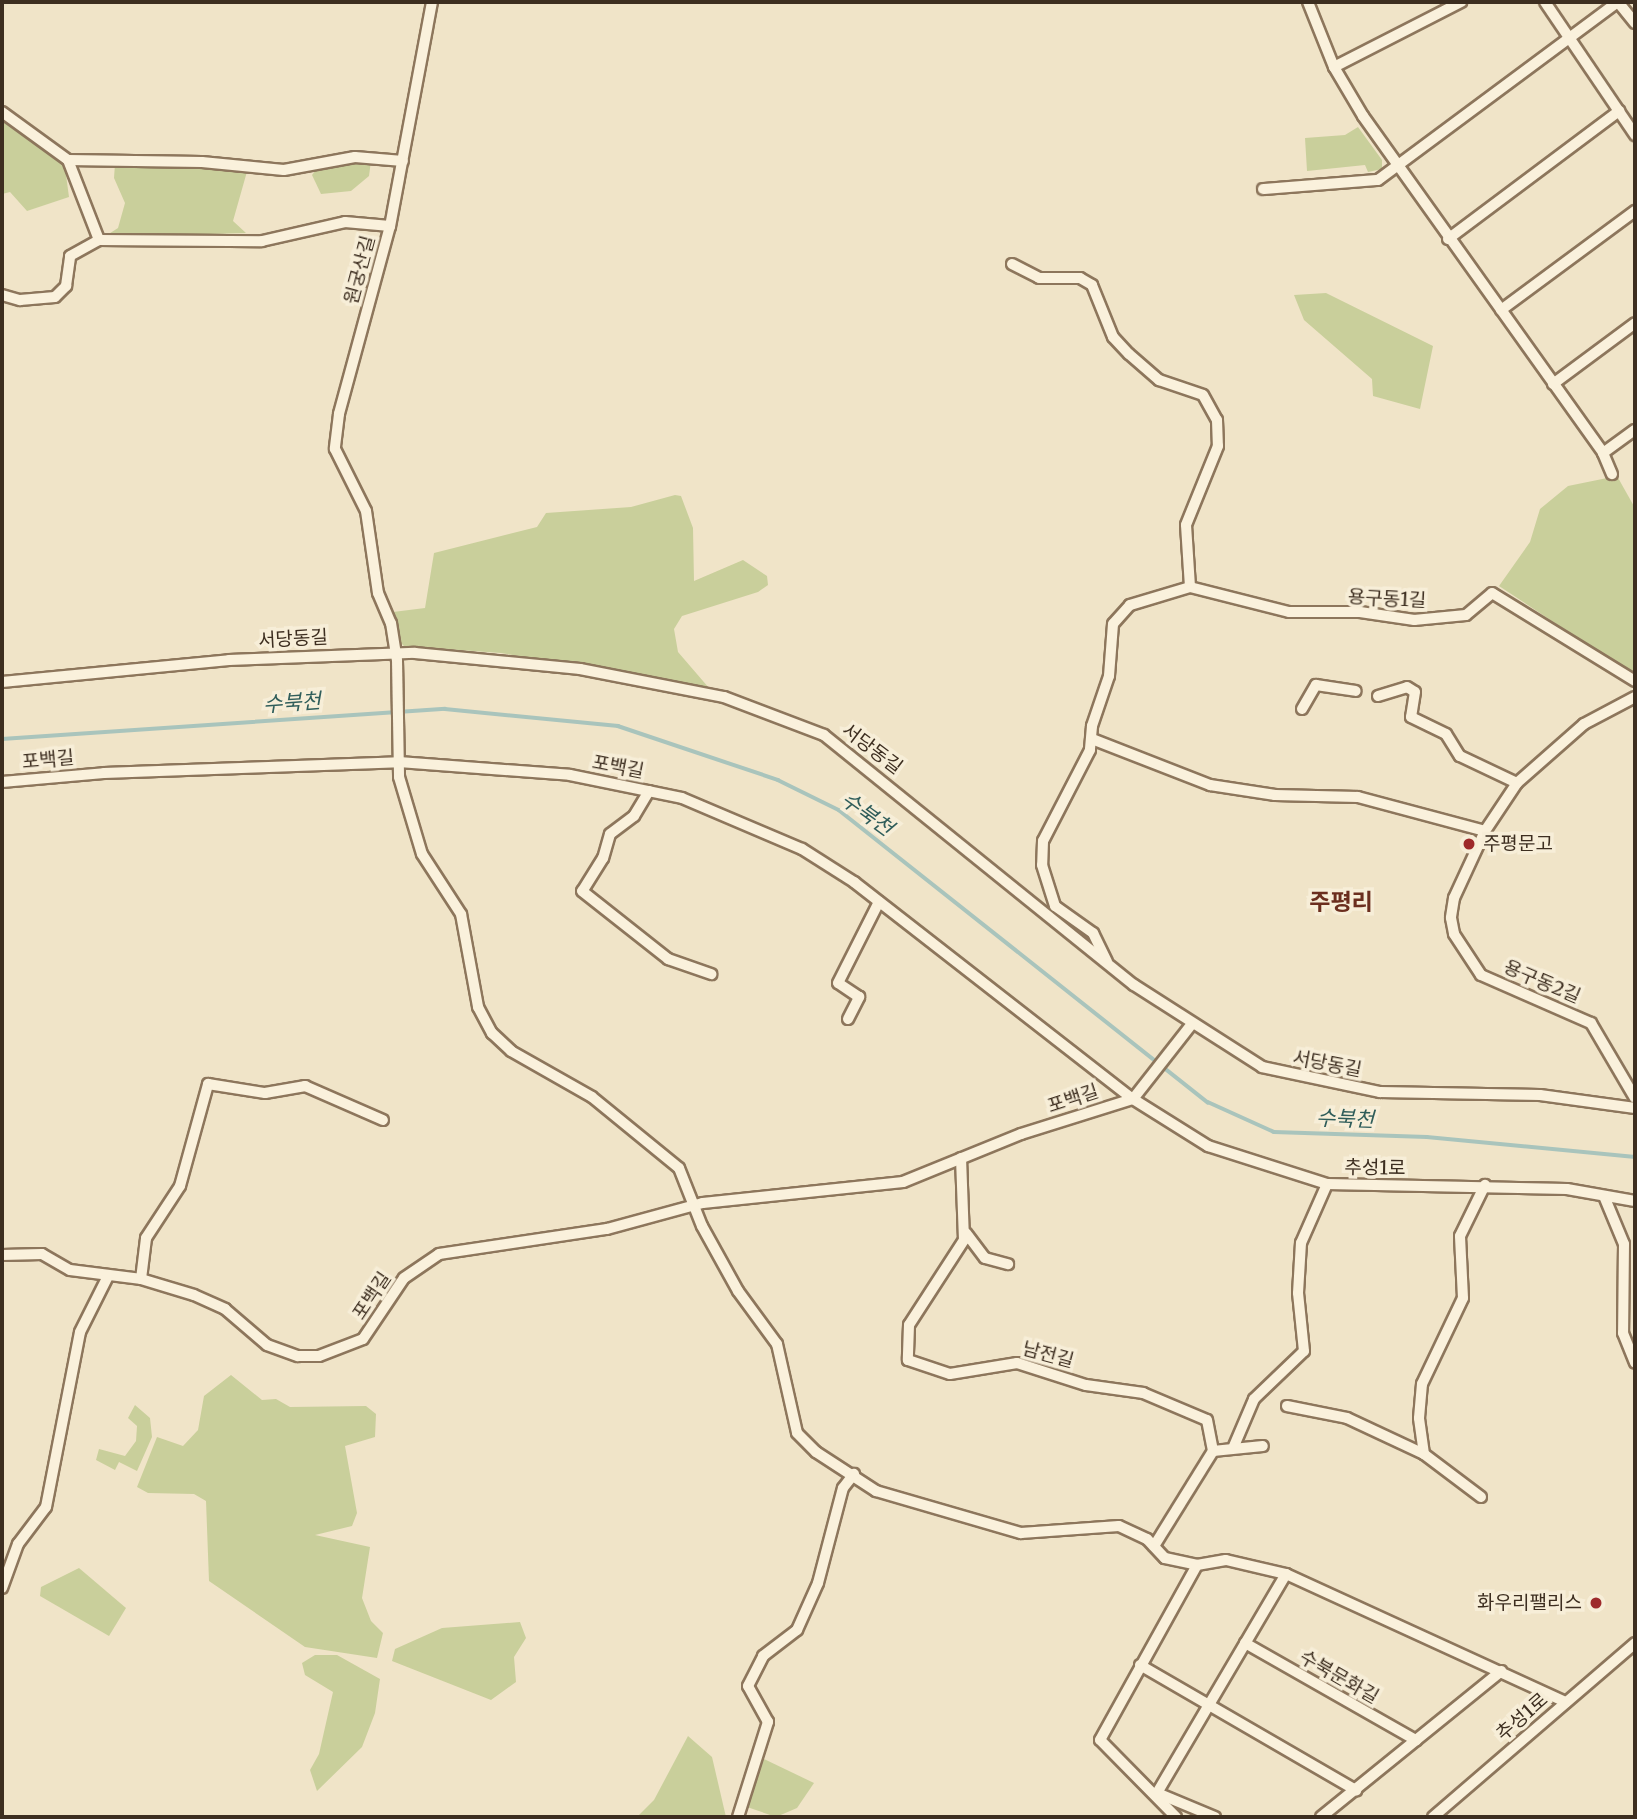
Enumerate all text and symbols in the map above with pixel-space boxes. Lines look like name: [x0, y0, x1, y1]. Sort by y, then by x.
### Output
street label: 원궁산길: [340, 233, 380, 307]
street label: 용구동1길: [1347, 586, 1427, 612]
street label: 서당동길: [257, 626, 329, 652]
water label: 수북천: [262, 688, 322, 718]
street label: 서당동길: [837, 719, 907, 779]
street label: 포백길: [21, 746, 75, 774]
street label: 포백길: [590, 751, 646, 783]
water label: 수북천: [836, 787, 898, 841]
place label: 주평문고: [1483, 833, 1553, 855]
marker: 주평문고: [1461, 836, 1477, 852]
district label: 주평리: [1309, 888, 1373, 916]
street label: 용구동2길: [1500, 956, 1584, 1008]
street label: 서당동길: [1291, 1046, 1363, 1082]
street label: 포백길: [1045, 1080, 1101, 1118]
water label: 수북천: [1316, 1105, 1374, 1133]
street label: 추성1로: [1344, 1156, 1406, 1180]
street label: 포백길: [348, 1268, 396, 1324]
street label: 남전길: [1020, 1337, 1076, 1373]
place label: 화우리팰리스: [1477, 1592, 1582, 1614]
marker: 화우리팰리스: [1588, 1595, 1604, 1611]
street label: 수북문화길: [1295, 1645, 1383, 1709]
street label: 추성1로: [1491, 1688, 1553, 1746]

